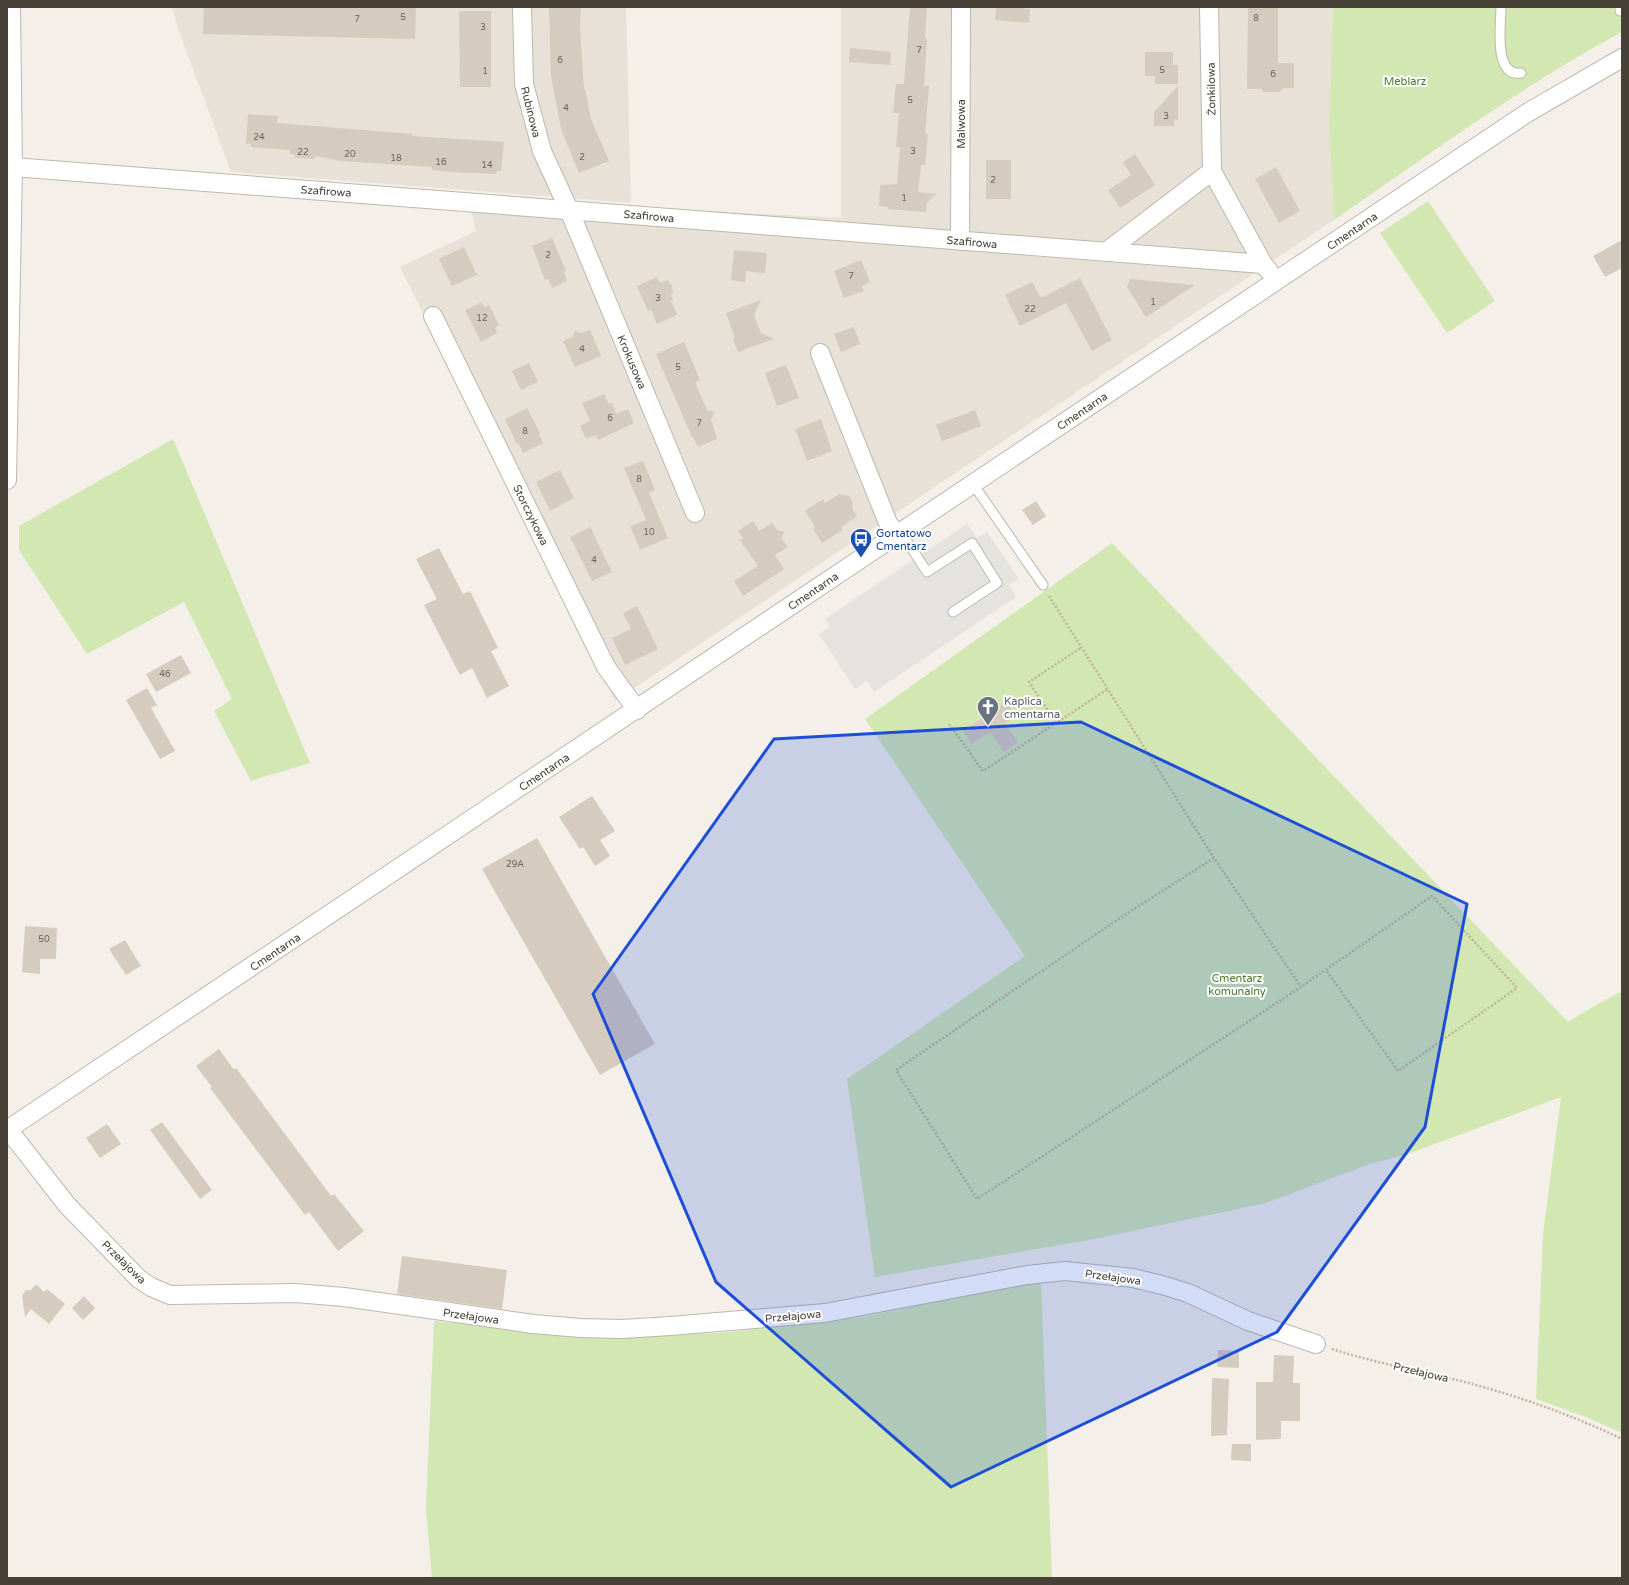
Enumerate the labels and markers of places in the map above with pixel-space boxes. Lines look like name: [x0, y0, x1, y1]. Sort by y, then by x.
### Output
bus stop icon: Gortatowo Cmentarz: [848, 526, 874, 559]
place label: Gortatowo Cmentarz: [876, 527, 932, 553]
church icon: Kaplica cmentarna: [975, 694, 1001, 727]
place label: Kaplica cmentarna: [1004, 695, 1060, 721]

